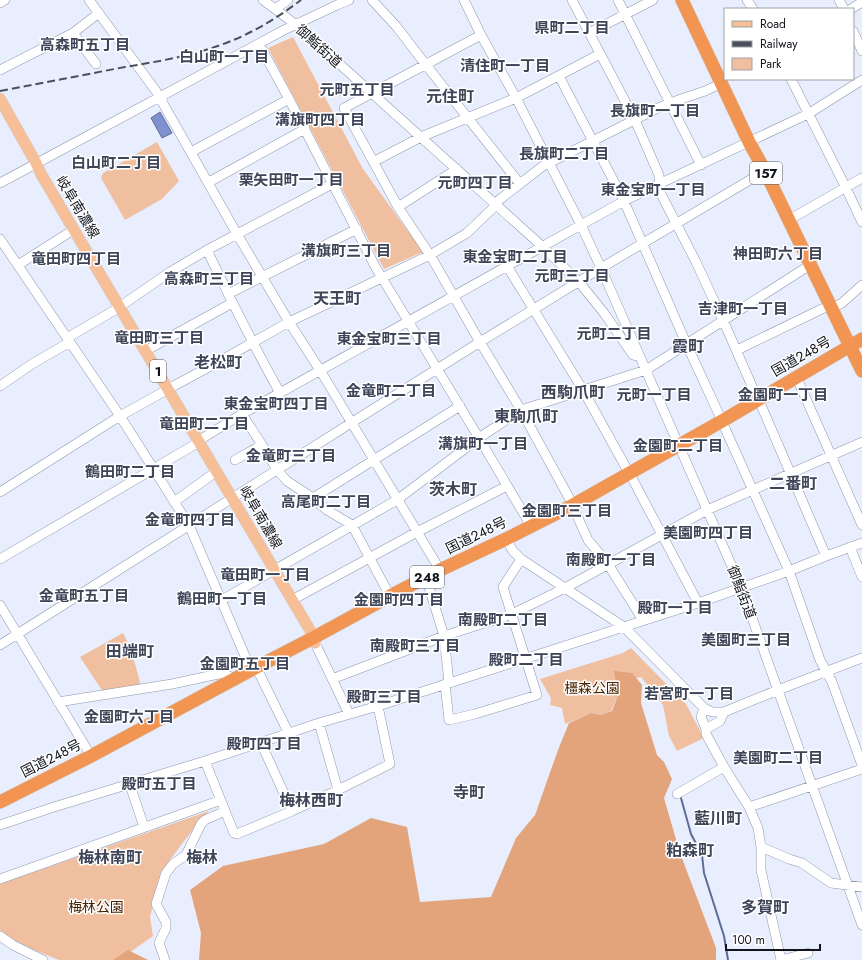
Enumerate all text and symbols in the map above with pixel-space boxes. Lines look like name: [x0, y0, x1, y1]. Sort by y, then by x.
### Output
legend: [724, 8, 854, 80]
text: Road: [760, 15, 786, 33]
district label: 県町二丁目: [534, 17, 610, 39]
street label: 御鮨街道: [292, 20, 346, 72]
district label: 高森町五丁目: [40, 34, 130, 56]
text: Railway: [760, 35, 798, 53]
district label: 白山町一丁目: [179, 46, 269, 68]
district label: 清住町一丁目: [460, 55, 550, 77]
text: Park: [760, 55, 782, 73]
district label: 元町五丁目: [319, 79, 395, 101]
district label: 元住町: [426, 85, 474, 108]
district label: 長旗町一丁目: [610, 100, 700, 122]
district label: 溝旗町四丁目: [275, 109, 365, 131]
district label: 長旗町二丁目: [519, 143, 609, 165]
district label: 白山町二丁目: [71, 152, 161, 174]
road number: 157: [750, 162, 782, 184]
district label: 栗矢田町一丁目: [238, 169, 344, 191]
street label: 岐阜南濃線: [51, 172, 105, 242]
district label: 元町四丁目: [437, 172, 513, 194]
district label: 東金宝町一丁目: [600, 179, 706, 201]
district label: 溝旗町三丁目: [301, 240, 391, 262]
district label: 神田町六丁目: [732, 243, 823, 265]
district label: 東金宝町二丁目: [462, 246, 568, 268]
district label: 竜田町四丁目: [31, 248, 121, 270]
district label: 元町三丁目: [534, 265, 610, 287]
district label: 高森町三丁目: [164, 268, 254, 290]
district label: 天王町: [313, 287, 361, 310]
district label: 吉津町一丁目: [698, 298, 788, 320]
district label: 元町二丁目: [576, 323, 652, 345]
district label: 竜田町三丁目: [114, 327, 204, 349]
district label: 東金宝町三丁目: [336, 328, 442, 350]
street label: 国道248号: [768, 331, 834, 381]
district label: 霞町: [672, 335, 704, 358]
district label: 老松町: [194, 351, 242, 374]
road number: 1: [150, 360, 166, 382]
district label: 金竜町二丁目: [346, 380, 436, 402]
district label: 西駒爪町: [541, 381, 605, 404]
district label: 元町一丁目: [616, 384, 692, 406]
district label: 金園町一丁目: [738, 384, 828, 406]
district label: 東金宝町四丁目: [223, 393, 329, 415]
district label: 東駒爪町: [494, 405, 558, 428]
district label: 竜田町二丁目: [159, 413, 249, 435]
district label: 溝旗町一丁目: [438, 433, 528, 455]
district label: 金園町二丁目: [633, 435, 723, 457]
district label: 金竜町三丁目: [246, 445, 336, 467]
district label: 鶴田町二丁目: [85, 461, 175, 483]
district label: 二番町: [769, 472, 817, 495]
district label: 茨木町: [429, 478, 477, 501]
street label: 岐阜南濃線: [235, 482, 287, 552]
district label: 高尾町二丁目: [281, 491, 371, 513]
district label: 金園町三丁目: [522, 500, 612, 522]
district label: 金竜町四丁目: [145, 509, 235, 531]
street label: 国道248号: [442, 512, 510, 558]
district label: 美園町四丁目: [663, 522, 753, 544]
district label: 南殿町一丁目: [566, 549, 656, 571]
street label: 御鮨街道: [723, 562, 761, 622]
district label: 竜田町一丁目: [220, 564, 310, 586]
road number: 248: [410, 566, 444, 588]
district label: 金竜町五丁目: [39, 585, 129, 607]
district label: 鶴田町一丁目: [177, 588, 267, 610]
district label: 金園町四丁目: [354, 589, 444, 611]
district label: 殿町一丁目: [637, 597, 713, 619]
district label: 南殿町二丁目: [458, 609, 548, 631]
district label: 美園町三丁目: [701, 629, 791, 651]
district label: 南殿町三丁目: [370, 635, 460, 657]
district label: 田端町: [106, 640, 154, 663]
district label: 殿町二丁目: [488, 649, 564, 671]
district label: 金園町五丁目: [200, 653, 290, 675]
park label: 橿森公園: [564, 678, 620, 698]
district label: 若宮町一丁目: [644, 683, 734, 705]
district label: 殿町三丁目: [346, 686, 422, 708]
district label: 金園町六丁目: [84, 706, 174, 728]
district label: 殿町四丁目: [226, 733, 302, 755]
street label: 国道248号: [17, 734, 85, 782]
district label: 美園町二丁目: [733, 747, 823, 769]
district label: 殿町五丁目: [121, 773, 197, 795]
district label: 寺町: [453, 781, 485, 804]
district label: 梅林西町: [279, 789, 343, 812]
district label: 藍川町: [694, 807, 742, 830]
district label: 粕森町: [666, 839, 714, 862]
district label: 梅林南町: [78, 846, 142, 869]
district label: 梅林: [186, 846, 218, 869]
district label: 多賀町: [741, 896, 789, 919]
park label: 梅林公園: [68, 897, 124, 917]
scale bar: [726, 926, 820, 952]
text: 100 m: [732, 931, 765, 949]

